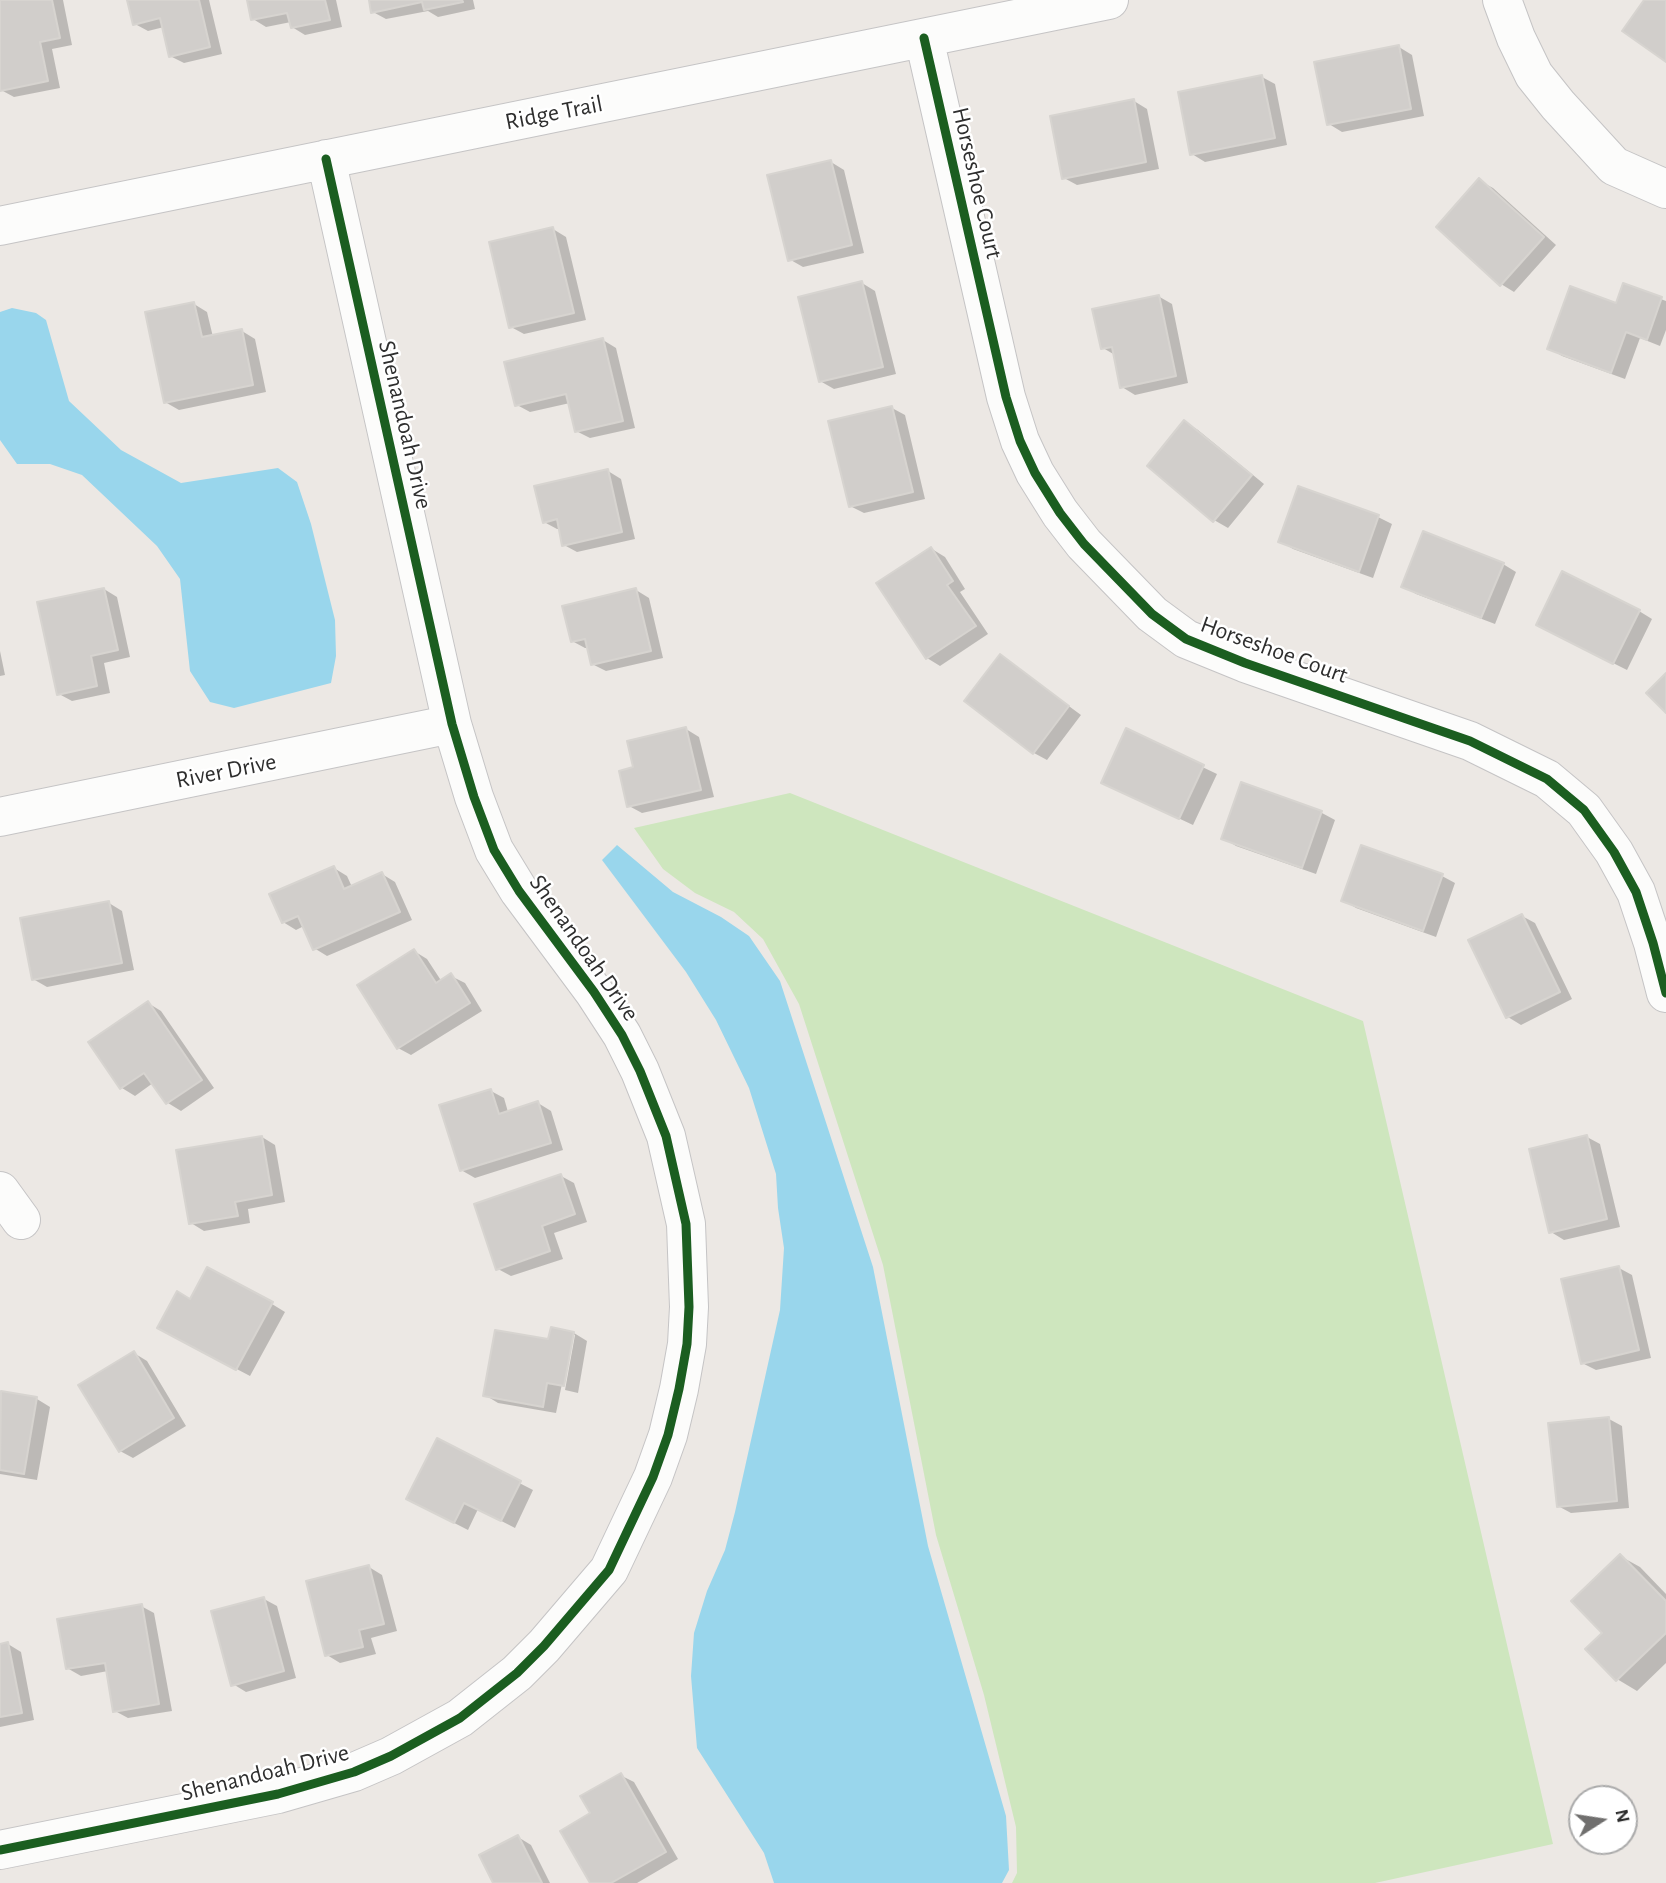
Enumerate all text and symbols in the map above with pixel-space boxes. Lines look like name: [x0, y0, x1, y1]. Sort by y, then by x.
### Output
street label: Ridge Trail: [503, 89, 605, 137]
street label: Horseshoe Court: [946, 104, 1008, 262]
street label: Shenandoah Drive: [372, 338, 438, 512]
street label: Horseshoe Court: [1196, 610, 1352, 690]
street label: River Drive: [173, 747, 279, 795]
street label: Shenandoah Drive: [523, 869, 645, 1027]
street label: Shenandoah Drive: [178, 1738, 352, 1808]
north arrow: [1568, 1785, 1638, 1855]
text: N: [1611, 1808, 1633, 1824]

